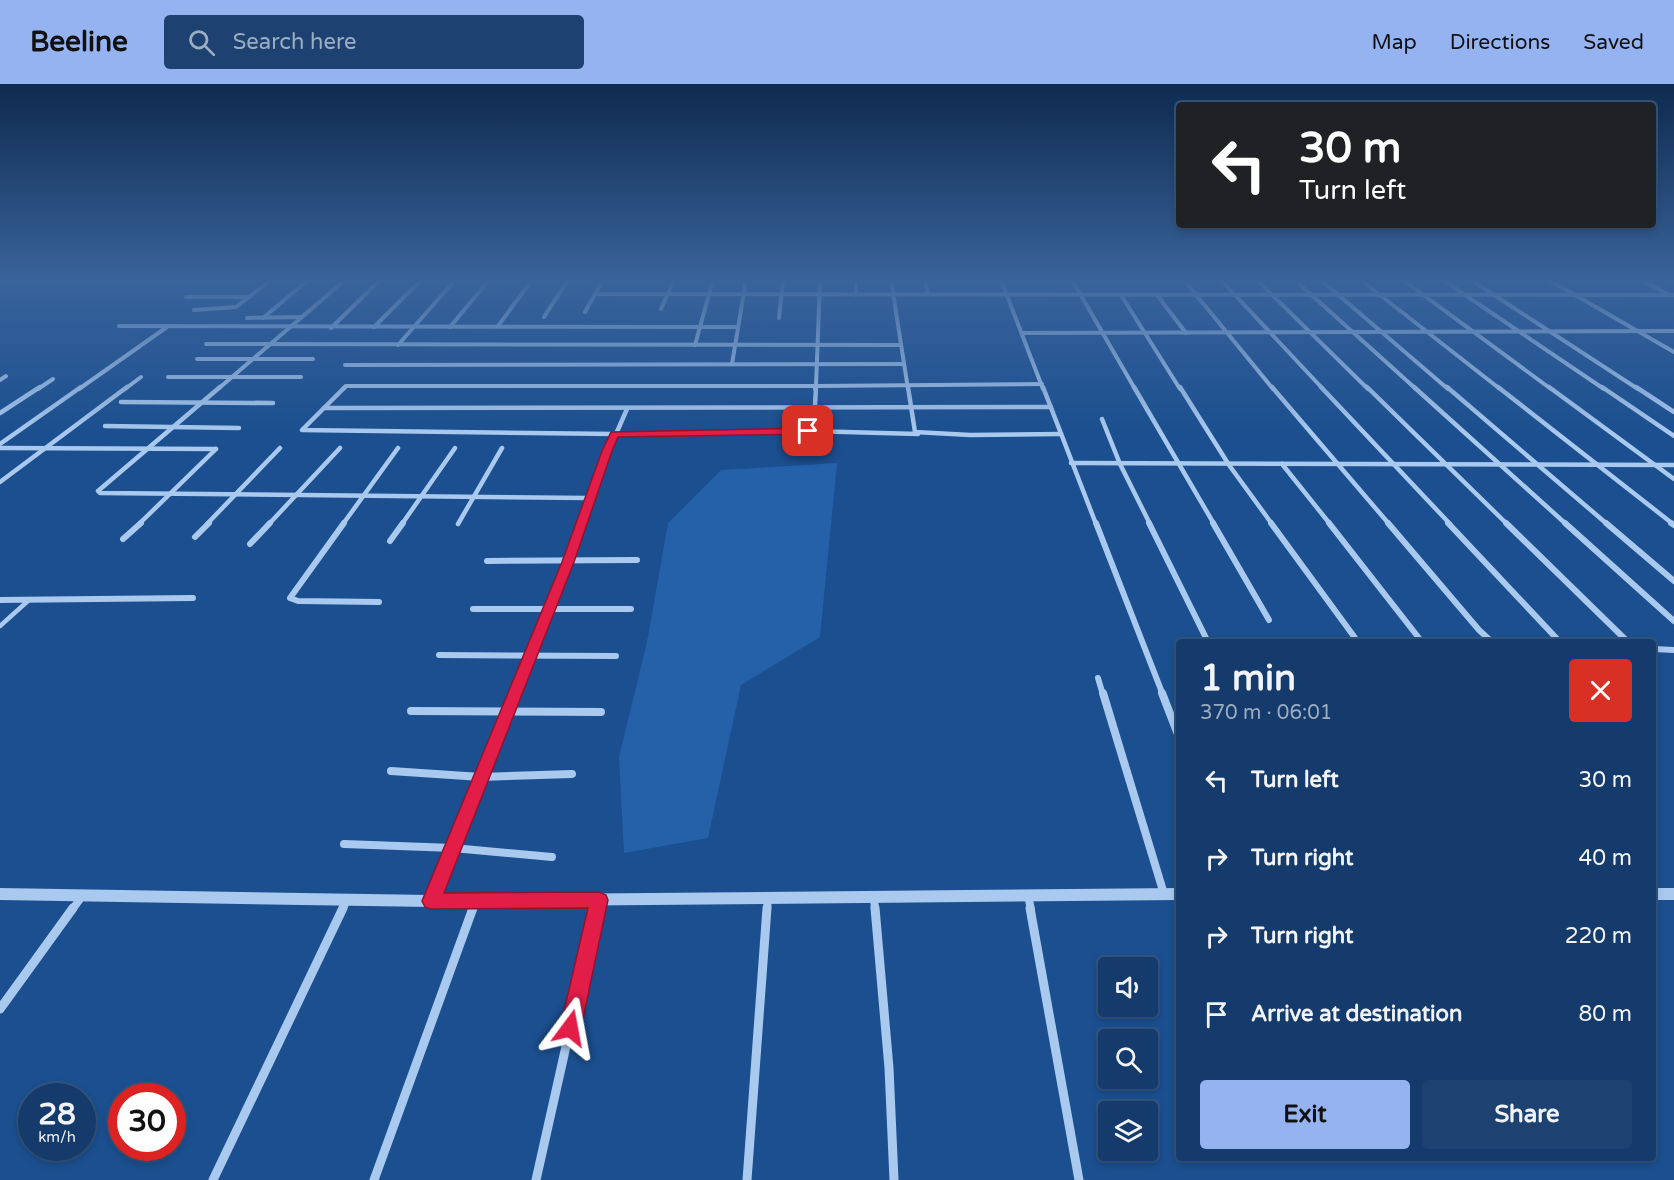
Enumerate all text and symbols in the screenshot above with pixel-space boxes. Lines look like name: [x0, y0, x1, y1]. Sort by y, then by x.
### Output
search box: [164, 15, 584, 69]
text: Beeline: [30, 25, 128, 59]
icon: search: [185, 26, 218, 59]
text: Search here: [233, 29, 357, 55]
text: Map: [1371, 30, 1417, 55]
text: Directions: [1450, 30, 1550, 55]
text: Saved: [1583, 30, 1644, 55]
text: 30 m: [1299, 123, 1401, 174]
icon: left: [1200, 126, 1278, 204]
text: Turn left: [1299, 174, 1406, 207]
pin: [782, 405, 833, 456]
icon: arrive: [791, 414, 824, 447]
text: 1 min: [1200, 657, 1296, 700]
button: close: [1569, 659, 1632, 722]
text: 370 m · 06:01: [1200, 701, 1332, 725]
icon: left: [1200, 764, 1233, 797]
text: Turn left: [1251, 767, 1339, 793]
text: 30 m: [1578, 767, 1632, 793]
icon: right: [1200, 842, 1233, 875]
text: Turn right: [1251, 845, 1353, 871]
text: 40 m: [1578, 845, 1632, 871]
icon: right: [1200, 920, 1233, 953]
text: Turn right: [1251, 923, 1353, 949]
text: 220 m: [1565, 923, 1632, 949]
map controls: [1098, 957, 1158, 1161]
button: sound: [1098, 957, 1158, 1017]
position arrow: [538, 996, 602, 1060]
icon: arrive: [1200, 998, 1233, 1031]
text: Arrive at destination: [1251, 1001, 1462, 1027]
text: 80 m: [1578, 1001, 1632, 1027]
button: search: [1098, 1029, 1158, 1089]
button: Exit: [1200, 1080, 1410, 1149]
button: Share: [1422, 1080, 1632, 1149]
speed limit sign: 30: [108, 1083, 186, 1161]
text: 28: [38, 1096, 76, 1133]
button: layers: [1098, 1101, 1158, 1161]
text: km/h: [38, 1128, 76, 1146]

